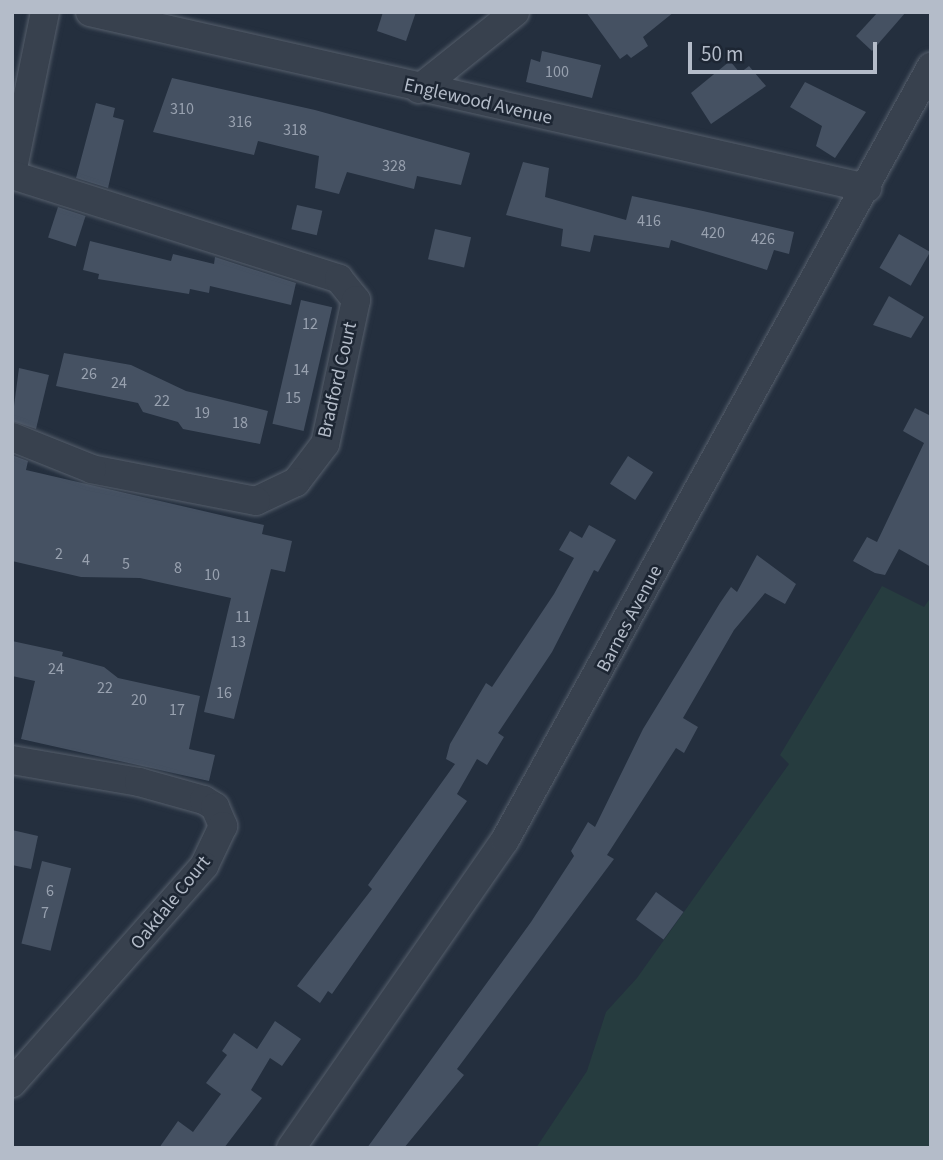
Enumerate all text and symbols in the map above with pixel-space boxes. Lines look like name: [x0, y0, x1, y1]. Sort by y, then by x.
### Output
scale bar: [691, 28, 880, 72]
text: 50 m: [701, 39, 743, 69]
house number: 100: [545, 62, 569, 82]
street label: Englewood Avenue: [402, 74, 554, 130]
house number: 310: [170, 99, 194, 119]
house number: 316: [228, 112, 252, 132]
house number: 318: [283, 120, 307, 140]
house number: 328: [382, 156, 406, 176]
house number: 416: [637, 211, 661, 231]
house number: 420: [701, 223, 725, 243]
house number: 426: [751, 229, 775, 249]
house number: 12: [302, 314, 318, 334]
street label: Bradford Court: [314, 320, 362, 440]
house number: 14: [293, 360, 309, 380]
house number: 26: [81, 364, 97, 384]
house number: 24: [111, 373, 127, 393]
house number: 15: [285, 388, 301, 408]
house number: 22: [154, 391, 170, 411]
house number: 19: [194, 403, 210, 423]
house number: 18: [232, 413, 248, 433]
house number: 2: [55, 544, 63, 564]
house number: 4: [82, 550, 90, 570]
house number: 5: [122, 554, 130, 574]
house number: 8: [174, 558, 182, 578]
street label: Barnes Avenue: [592, 562, 668, 676]
house number: 10: [204, 565, 220, 585]
house number: 11: [235, 607, 251, 627]
house number: 13: [230, 632, 246, 652]
house number: 24: [48, 659, 64, 679]
house number: 22: [97, 678, 113, 698]
house number: 16: [216, 683, 232, 703]
house number: 20: [131, 690, 147, 710]
house number: 17: [169, 700, 185, 720]
street label: Oakdale Court: [126, 852, 216, 954]
house number: 6: [46, 881, 54, 901]
house number: 7: [41, 903, 49, 923]

